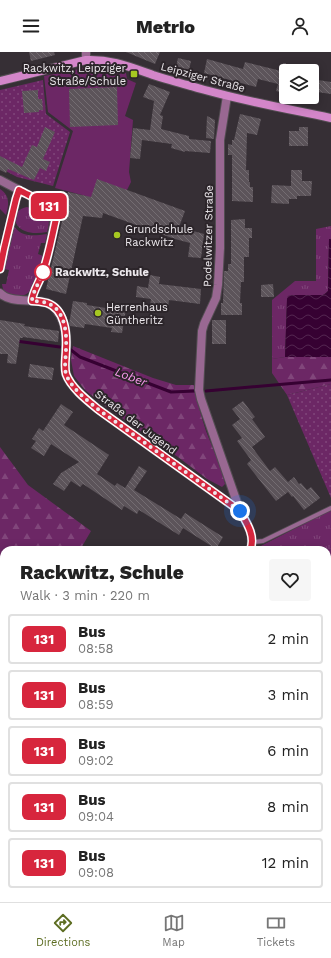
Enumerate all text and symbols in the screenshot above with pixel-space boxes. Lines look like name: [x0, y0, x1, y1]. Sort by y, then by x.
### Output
icon: menu: [20, 15, 42, 37]
icon: person: [289, 15, 311, 37]
text: Metrio: [136, 16, 195, 37]
street label: Leipziger Straße: [159, 60, 246, 95]
place label: Rackwitz, Leipziger Straße/Schule: [23, 62, 127, 88]
map controls: [279, 64, 319, 104]
button: layers: [279, 64, 319, 104]
marker: Rackwitz, Leipziger Straße/Schule: [129, 69, 139, 79]
street label: Podelwitzer Straße: [201, 185, 216, 287]
line badge: 131: [26, 193, 72, 219]
text: 131: [39, 198, 59, 214]
place label: Grundschule Rackwitz: [125, 223, 193, 249]
marker: Grundschule Rackwitz: [112, 230, 122, 240]
marker: Rackwitz, Schule: [34, 263, 52, 281]
place label: Rackwitz, Schule: [55, 266, 149, 279]
place label: Herrenhaus Güntheritz: [106, 301, 168, 327]
marker: Herrenhaus Güntheritz: [93, 308, 103, 318]
water label: Lober: [113, 365, 150, 390]
street label: Straße der Jugend: [92, 387, 179, 457]
your location: [230, 501, 250, 521]
button: heart: [269, 559, 311, 601]
text: Rackwitz, Schule: [20, 561, 184, 584]
text: Walk · 3 min · 220 m: [20, 588, 150, 603]
text: Bus: [78, 623, 106, 641]
text: 2 min: [268, 630, 309, 648]
text: 131: [34, 631, 54, 647]
text: 08:58: [78, 641, 114, 656]
text: Bus: [78, 679, 106, 697]
text: 3 min: [268, 686, 309, 704]
text: 131: [34, 687, 54, 703]
text: 08:59: [78, 697, 114, 712]
text: Bus: [78, 735, 106, 753]
text: 6 min: [267, 742, 309, 760]
text: 131: [34, 743, 54, 759]
text: 09:02: [78, 753, 114, 768]
text: Bus: [78, 791, 106, 809]
text: 8 min: [267, 798, 309, 816]
text: 131: [34, 799, 54, 815]
text: 09:04: [78, 809, 114, 824]
text: Bus: [78, 847, 106, 865]
text: 12 min: [262, 854, 309, 872]
text: 131: [34, 855, 54, 871]
text: 09:08: [78, 865, 114, 880]
tab: Directions: [36, 912, 90, 949]
tab: Map: [162, 912, 185, 949]
tab: Tickets: [257, 912, 295, 949]

